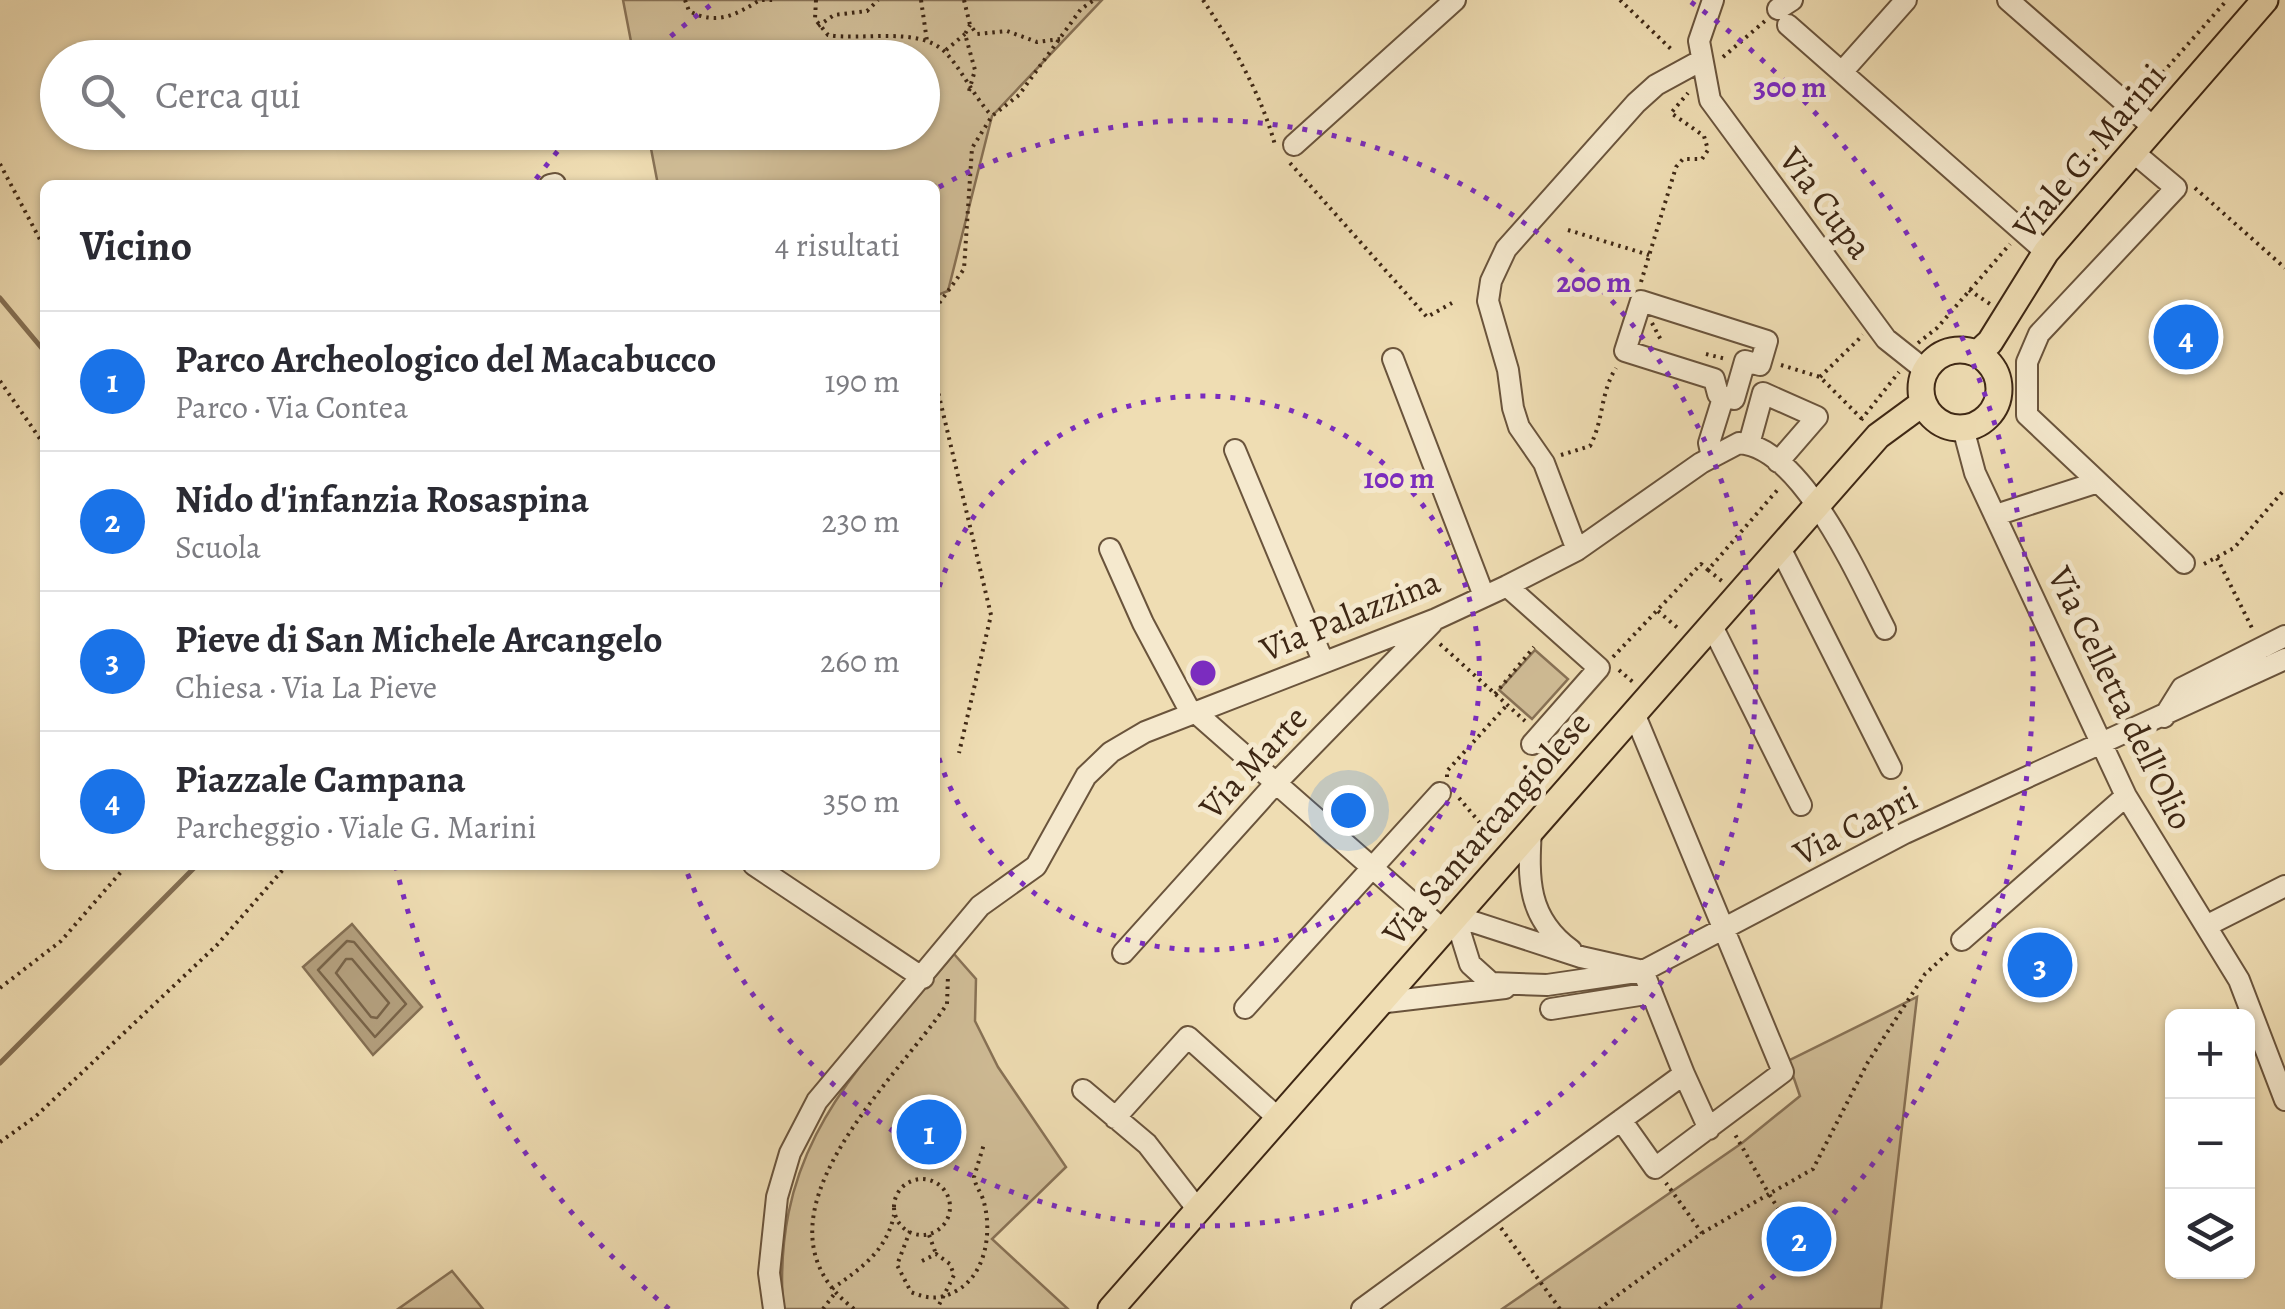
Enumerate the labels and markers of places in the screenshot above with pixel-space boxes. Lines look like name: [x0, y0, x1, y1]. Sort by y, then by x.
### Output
pin: 4: [2154, 300, 2218, 374]
centre of rings: [1185, 655, 1221, 691]
pin: 3: [2008, 928, 2072, 1002]
pin: 1: [896, 1094, 962, 1170]
pin: 2: [1766, 1202, 1832, 1276]

